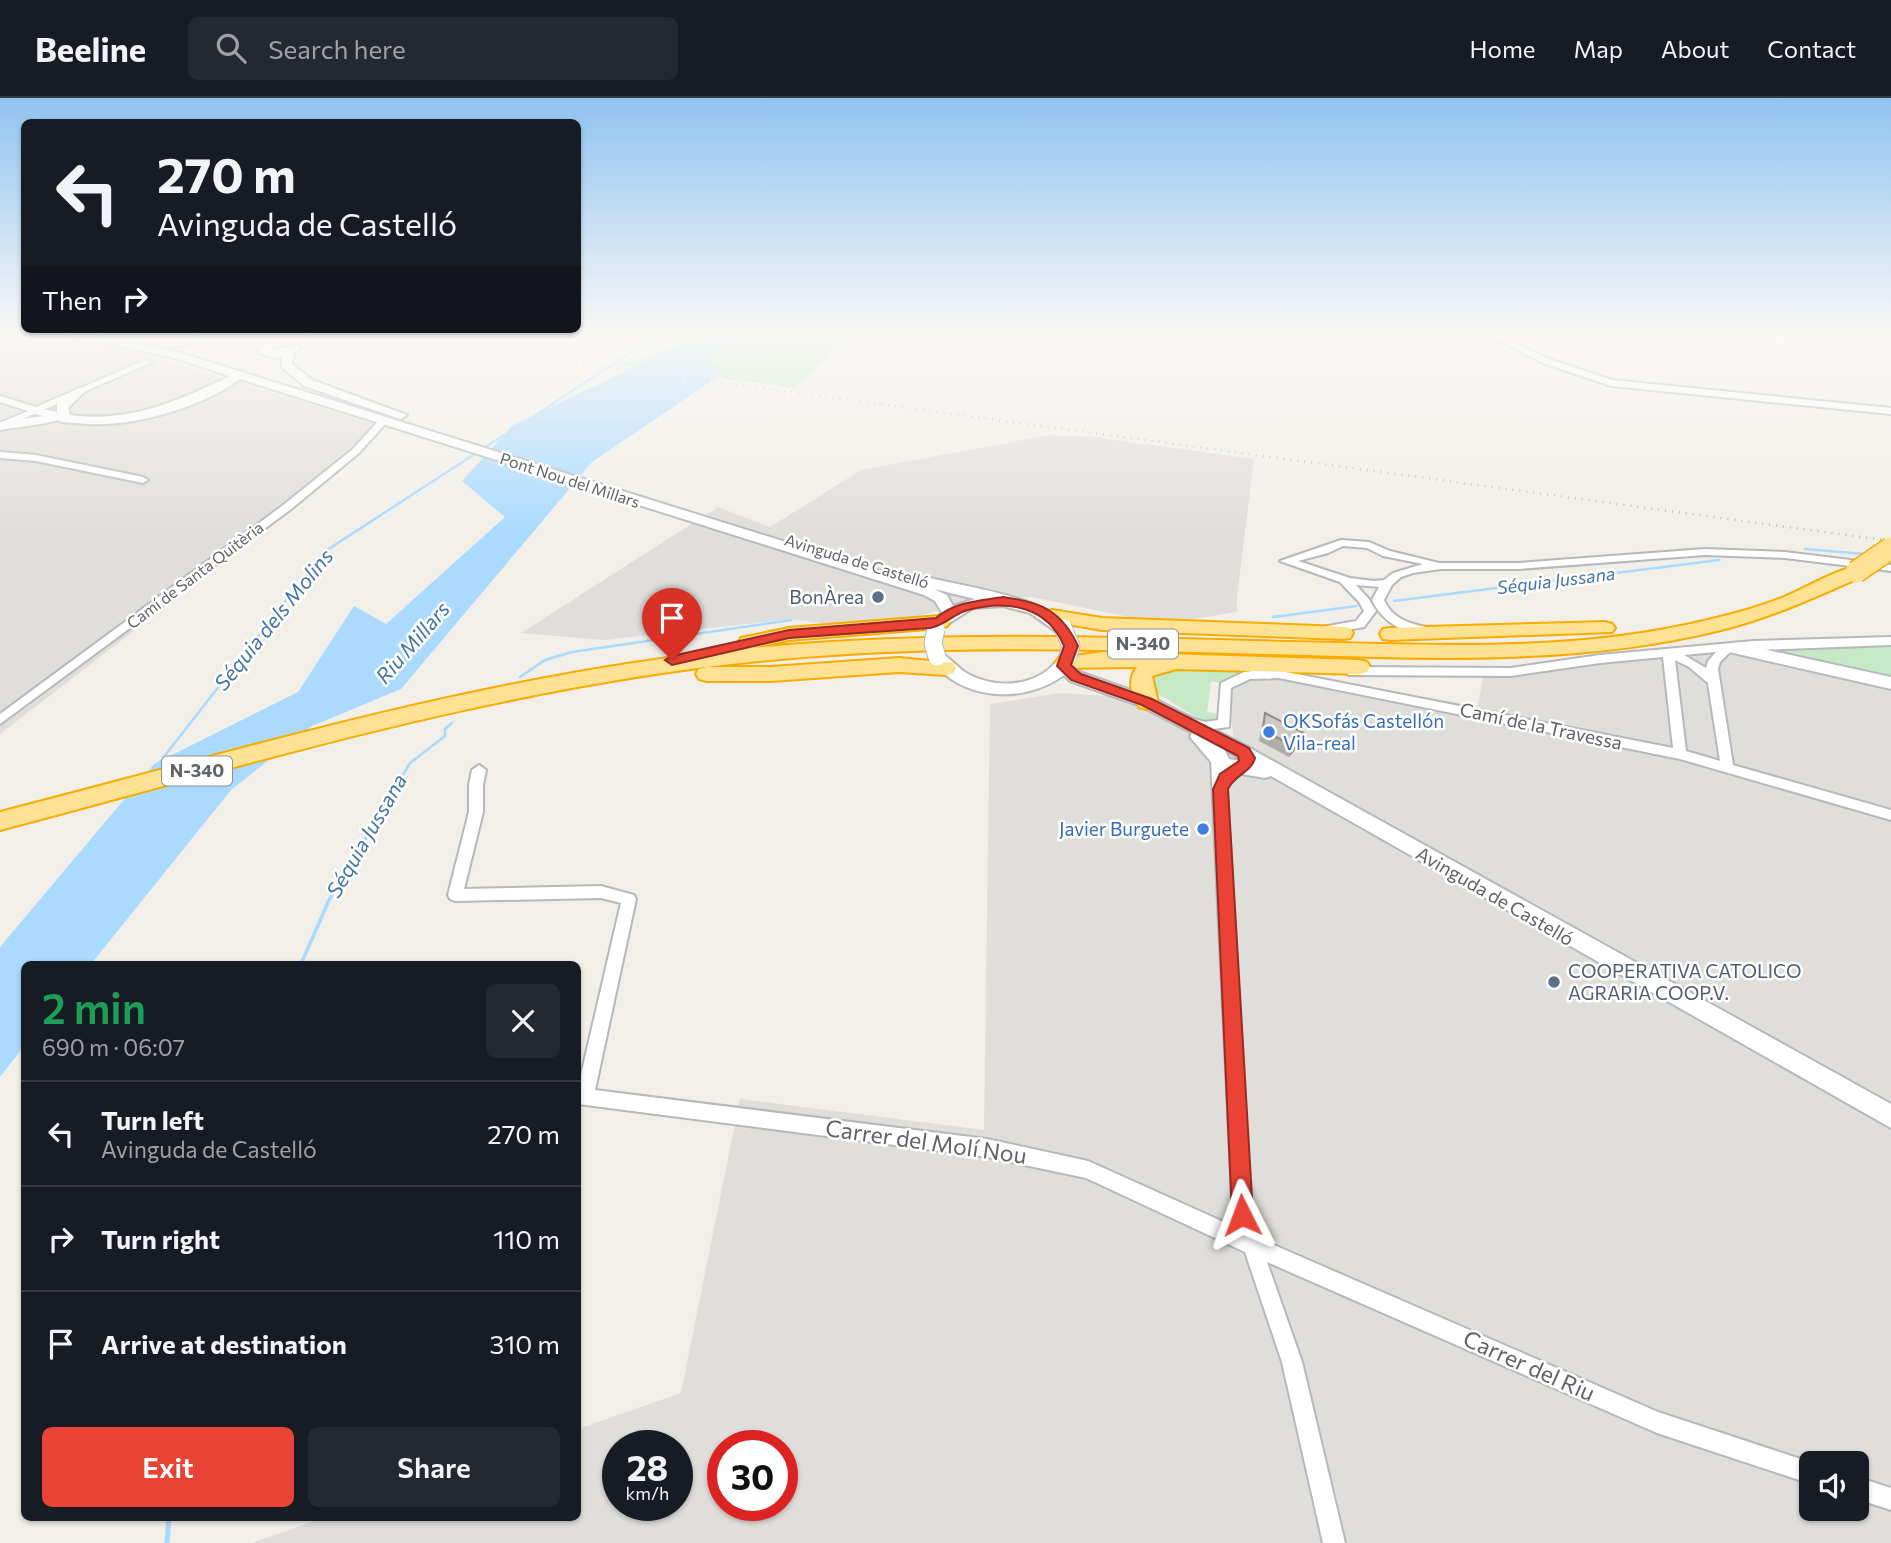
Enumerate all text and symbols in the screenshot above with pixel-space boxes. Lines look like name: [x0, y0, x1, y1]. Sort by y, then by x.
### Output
search box: [188, 17, 678, 80]
text: Beeline: [35, 28, 146, 69]
icon: search: [212, 29, 250, 67]
text: Search here: [268, 33, 406, 64]
text: Home: [1470, 34, 1536, 63]
text: Map: [1574, 34, 1623, 63]
text: About: [1661, 34, 1729, 63]
text: Contact: [1767, 34, 1856, 63]
text: 270 m: [157, 143, 296, 203]
icon: left: [42, 147, 133, 238]
text: Avinguda de Castelló: [157, 203, 457, 243]
icon: right: [116, 280, 154, 318]
text: Then: [42, 284, 102, 315]
street label: Pont Nou del Millars: [498, 448, 642, 511]
street label: Camí de Santa Quitèria: [123, 517, 267, 632]
street label: Avinguda de Castelló: [783, 529, 932, 592]
water label: Séquia dels Molins: [208, 543, 338, 695]
water label: Séquia Jussana: [1496, 562, 1616, 598]
place label: BonÀrea: [789, 585, 864, 608]
pin: [642, 588, 702, 660]
marker: BonÀrea: [870, 589, 886, 605]
water label: Riu Millars: [370, 596, 454, 688]
icon: arrive: [653, 599, 691, 637]
road number: N-340: [1108, 630, 1178, 658]
street label: Camí de la Travessa: [1458, 697, 1624, 754]
place label: OKSofás Castellón Vila-real: [1283, 709, 1444, 754]
marker: OKSofás Castellón Vila-real: [1261, 724, 1277, 740]
road number: N-340: [162, 756, 232, 786]
water label: Séquia Jussana: [320, 769, 411, 902]
place label: Javier Burguete: [1059, 817, 1189, 840]
marker: Javier Burguete: [1195, 821, 1211, 837]
street label: Avinguda de Castelló: [1412, 841, 1578, 950]
place label: COOPERATIVA CATOLICO AGRARIA COOP.V.: [1568, 959, 1802, 1004]
marker: COOPERATIVA CATOLICO AGRARIA COOP.V.: [1546, 974, 1562, 990]
text: 2 min: [42, 981, 146, 1033]
button: close: [486, 984, 560, 1058]
text: 690 m · 06:07: [42, 1033, 185, 1061]
text: Turn left: [101, 1104, 204, 1135]
street label: Carrer del Molí Nou: [824, 1113, 1029, 1169]
icon: left: [42, 1115, 80, 1153]
text: 270 m: [487, 1118, 560, 1149]
text: Avinguda de Castelló: [101, 1135, 317, 1163]
position arrow: [1205, 1178, 1279, 1252]
icon: right: [42, 1220, 80, 1258]
text: Turn right: [101, 1223, 220, 1254]
text: 110 m: [493, 1223, 560, 1254]
street label: Carrer del Riu: [1459, 1324, 1600, 1407]
icon: arrive: [42, 1325, 80, 1363]
text: Arrive at destination: [101, 1328, 347, 1359]
text: 310 m: [489, 1328, 560, 1359]
button: Exit: [42, 1427, 294, 1507]
button: Share: [308, 1427, 560, 1507]
speed limit sign: 30: [707, 1430, 798, 1521]
text: 28: [627, 1445, 668, 1488]
map controls: [1799, 1451, 1869, 1521]
button: sound: [1799, 1451, 1869, 1521]
text: km/h: [626, 1482, 669, 1504]

